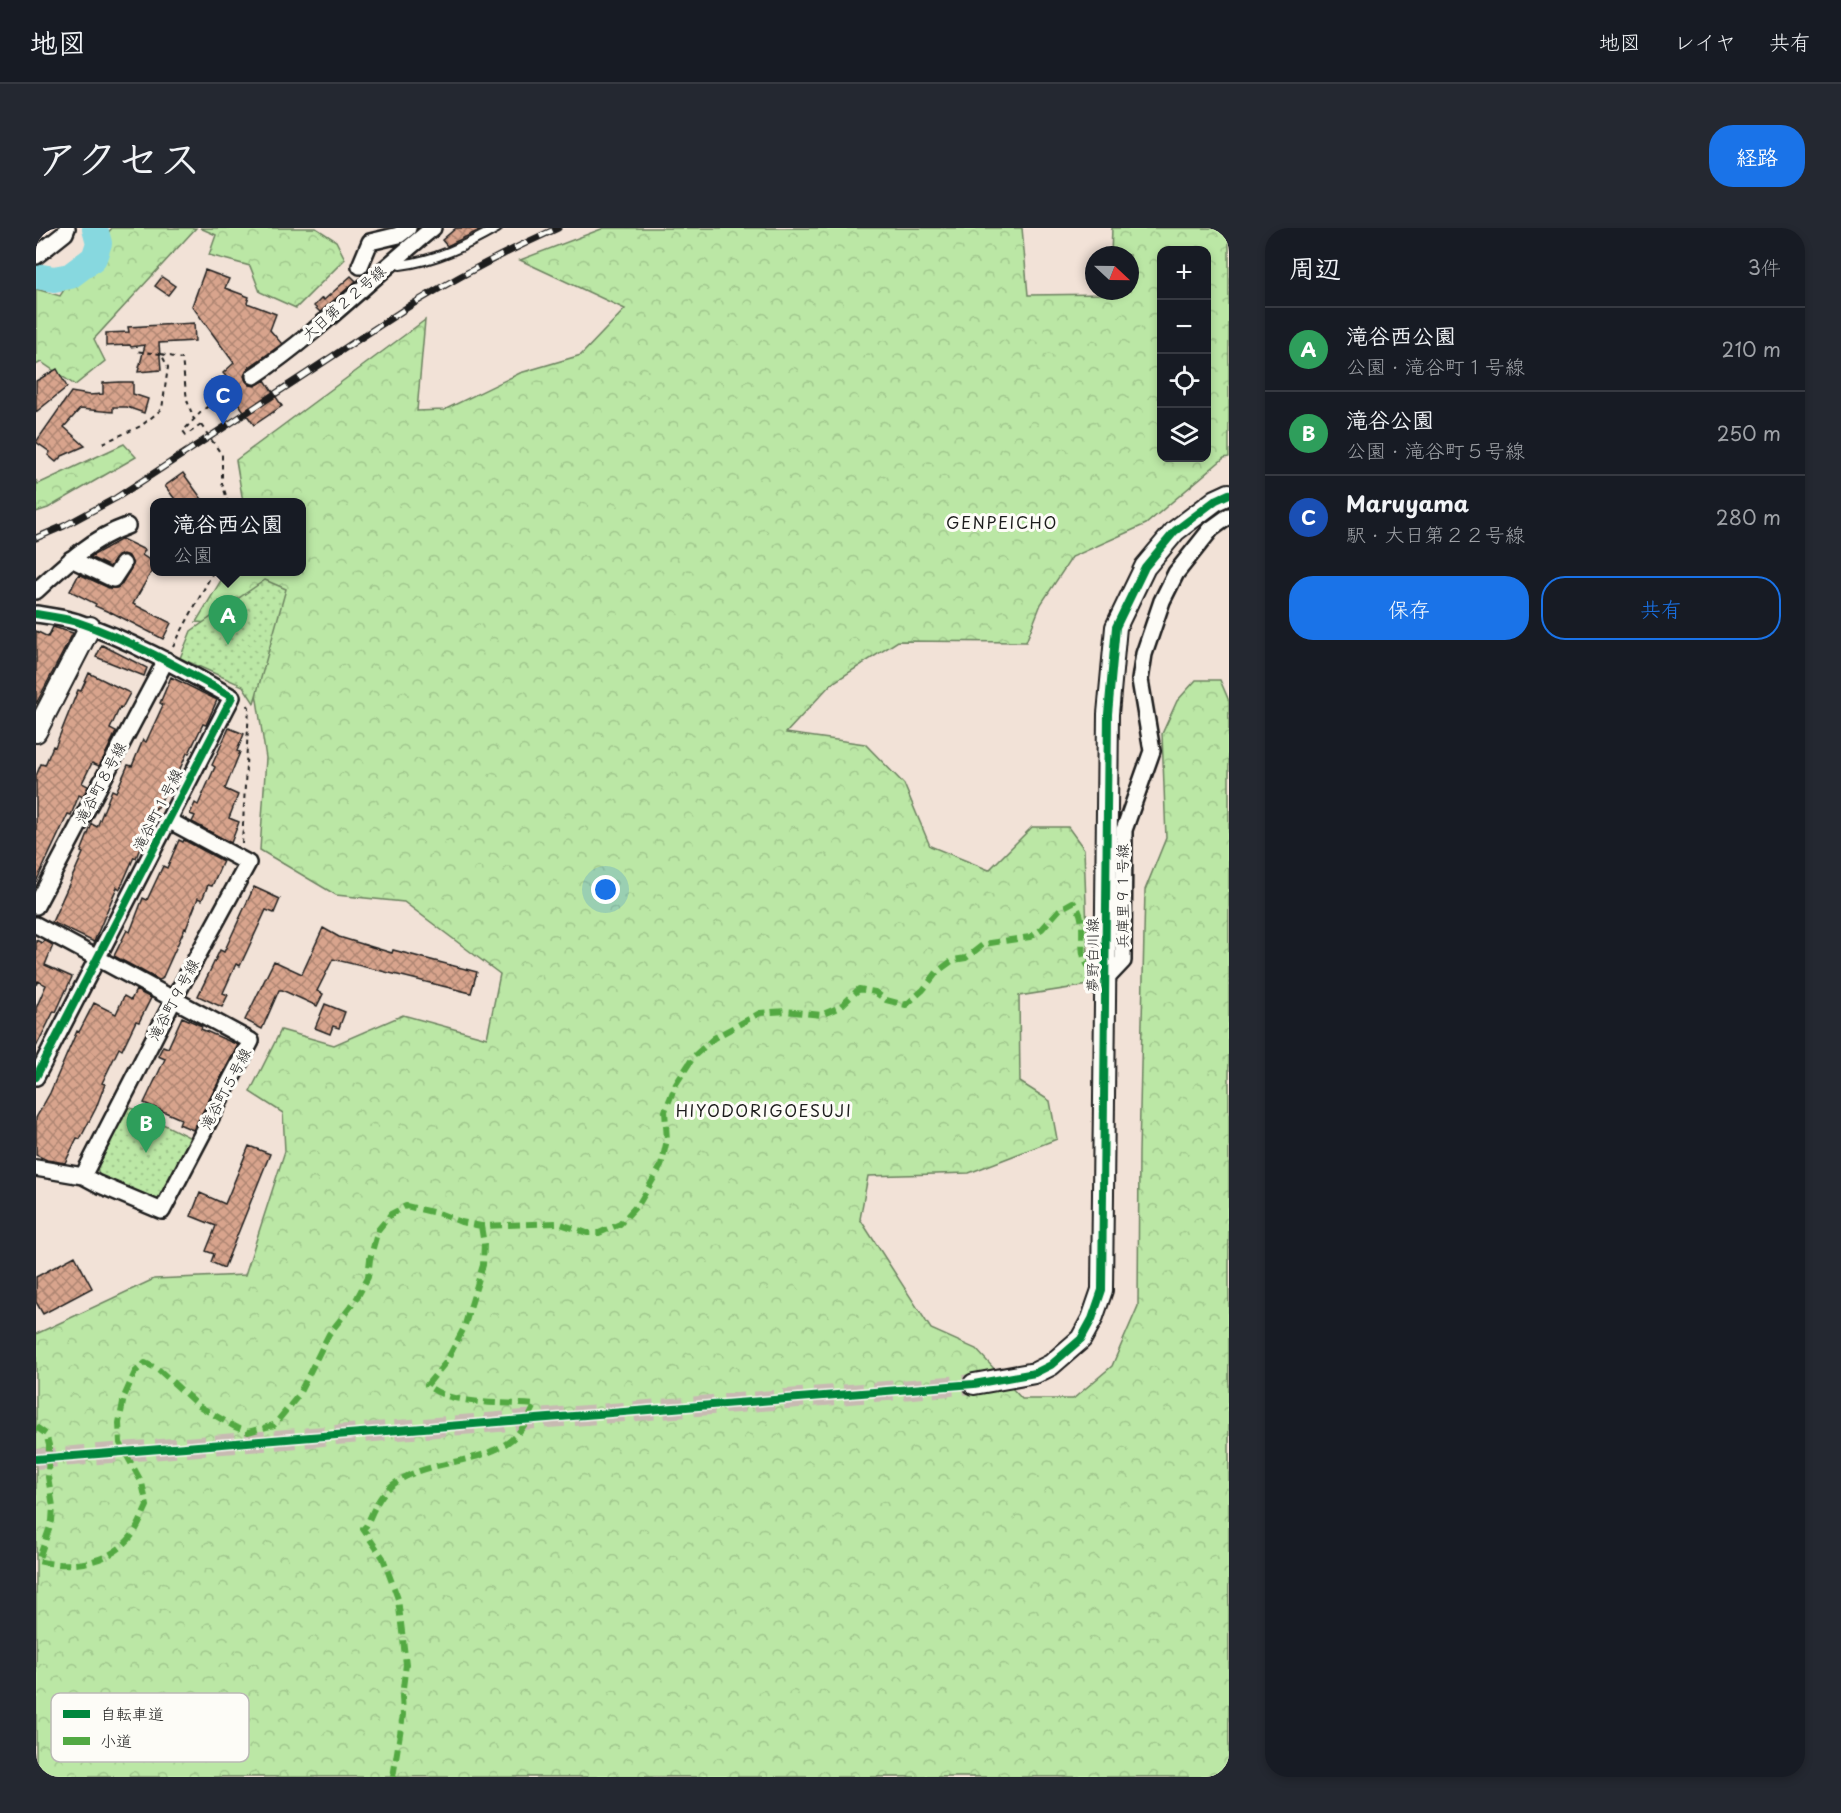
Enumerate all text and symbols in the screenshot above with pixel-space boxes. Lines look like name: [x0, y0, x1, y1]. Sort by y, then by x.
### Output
text: 地図: [30, 20, 86, 63]
text: 地図: [1599, 25, 1641, 57]
text: レイヤ: [1674, 25, 1736, 57]
text: 共有: [1769, 25, 1811, 57]
text: アクセス: [36, 125, 201, 188]
button: 経路: [1709, 125, 1805, 187]
north arrow: [1085, 246, 1139, 300]
map controls: [1157, 246, 1211, 462]
button: +: [1157, 246, 1211, 300]
text: 周辺: [1289, 248, 1341, 287]
text: 3件: [1748, 252, 1781, 282]
street label: 大日第２２号線: [296, 259, 390, 345]
button: −: [1157, 300, 1211, 354]
text: 滝谷西公園: [1346, 318, 1456, 351]
text: A: [1301, 334, 1316, 364]
text: 210 m: [1722, 334, 1781, 364]
text: 公園 · 滝谷町１号線: [1346, 351, 1525, 381]
button: locate: [1157, 354, 1211, 408]
pin: C: [204, 376, 243, 425]
text: 滝谷公園: [1346, 402, 1434, 435]
button: layers: [1157, 408, 1211, 462]
text: B: [1302, 418, 1315, 448]
text: 250 m: [1717, 418, 1781, 448]
text: 公園 · 滝谷町５号線: [1346, 435, 1525, 465]
text: Maruyama: [1346, 486, 1469, 519]
popup: [150, 498, 306, 576]
text: C: [1301, 502, 1316, 532]
text: 280 m: [1716, 502, 1781, 532]
text: 滝谷西公園: [173, 506, 283, 539]
district label: GENPEICHO: [946, 510, 1058, 534]
text: 駅 · 大日第２２号線: [1346, 519, 1525, 549]
text: 公園: [173, 539, 213, 569]
button: 保存: [1289, 576, 1529, 640]
button: 共有: [1541, 576, 1781, 640]
pin: A: [208, 596, 248, 645]
street label: 滝谷町８号線: [68, 737, 131, 827]
street label: 滝谷町１号線: [126, 764, 187, 855]
street label: 兵庫里９１号線: [1110, 843, 1133, 949]
your location: [591, 875, 620, 904]
street label: 夢野白川線: [1080, 917, 1103, 993]
street label: 滝谷町９号線: [141, 954, 204, 1044]
street label: 滝谷町５号線: [193, 1043, 256, 1133]
district label: HIYODORIGOESUJI: [676, 1098, 852, 1122]
pin: B: [126, 1104, 166, 1153]
legend: [51, 1693, 249, 1762]
text: 自転車道: [100, 1701, 164, 1725]
text: 小道: [100, 1728, 132, 1752]

